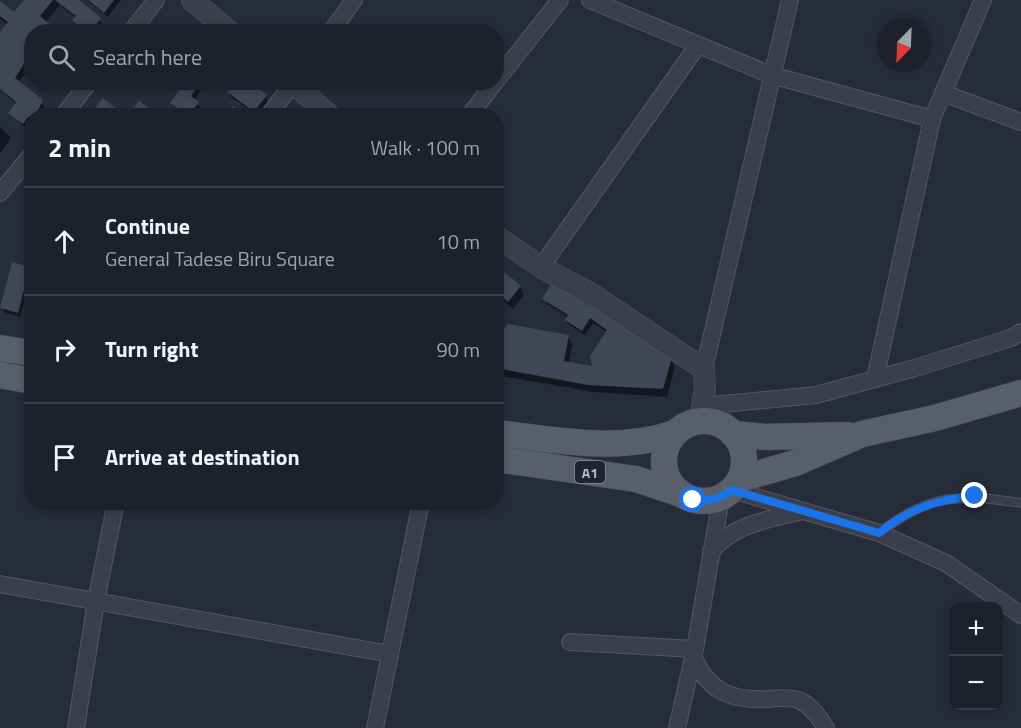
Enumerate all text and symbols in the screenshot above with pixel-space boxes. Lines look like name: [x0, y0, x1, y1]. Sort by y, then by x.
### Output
north arrow: [877, 18, 931, 72]
search box: [24, 24, 504, 90]
text: Search here: [93, 40, 202, 74]
icon: search: [45, 41, 78, 74]
text: 2 min: [48, 128, 111, 167]
text: Walk · 100 m: [371, 132, 480, 163]
text: Continue: [105, 209, 190, 243]
icon: ahead: [48, 225, 81, 258]
text: 10 m: [436, 226, 480, 257]
text: General Tadese Biru Square: [105, 243, 335, 274]
text: Turn right: [105, 332, 199, 366]
icon: right: [48, 333, 81, 366]
text: 90 m: [436, 334, 480, 365]
text: Arrive at destination: [105, 440, 300, 474]
icon: arrive: [48, 441, 81, 474]
road number: A1: [575, 461, 605, 483]
route end: [961, 482, 987, 508]
route start: [679, 486, 705, 512]
map controls: [949, 602, 1003, 710]
button: +: [949, 602, 1003, 656]
button: −: [949, 656, 1003, 710]

